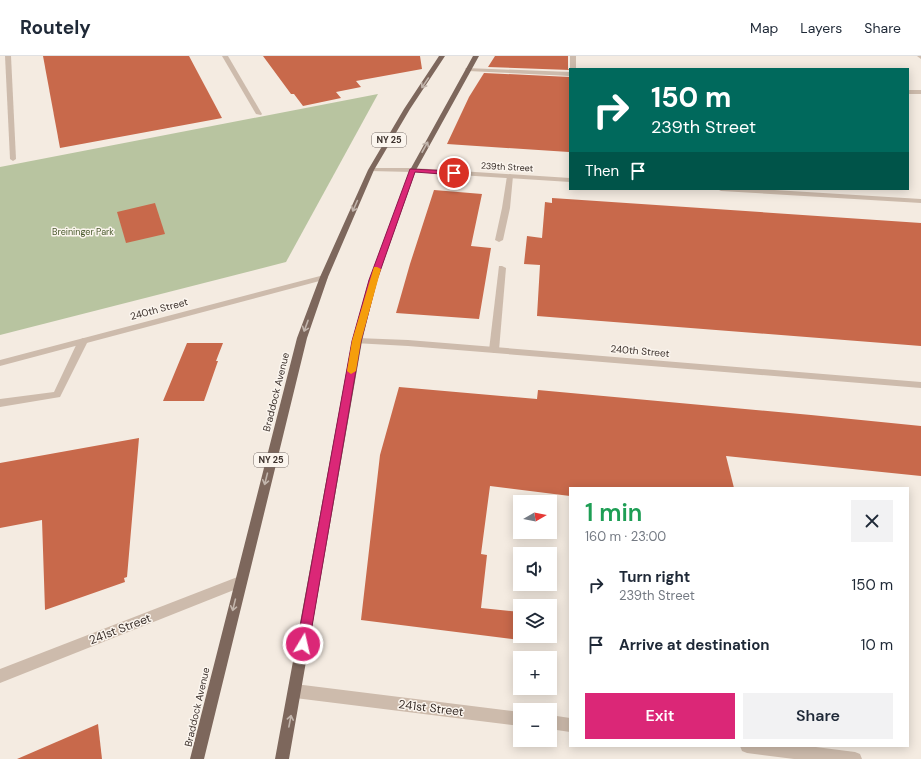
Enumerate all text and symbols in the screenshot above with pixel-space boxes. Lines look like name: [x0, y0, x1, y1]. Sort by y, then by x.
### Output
text: Routely: [20, 15, 91, 40]
text: Map: [750, 19, 778, 37]
text: Layers: [800, 19, 842, 37]
text: Share: [864, 19, 901, 37]
one-way arrow: [420, 77, 429, 88]
text: 150 m: [651, 79, 731, 116]
icon: right: [585, 84, 637, 136]
text: 239th Street: [651, 115, 756, 139]
road number: NY 25: [372, 133, 406, 147]
one-way arrow: [422, 141, 430, 153]
pin: [437, 156, 471, 190]
street label: 239th Street: [480, 160, 534, 174]
icon: arrive: [627, 160, 649, 182]
text: Then: [585, 161, 619, 181]
icon: arrive: [443, 162, 465, 184]
one-way arrow: [351, 199, 359, 211]
park label: Breininger Park: [52, 226, 114, 238]
street label: 240th Street: [129, 295, 189, 323]
one-way arrow: [302, 320, 310, 332]
street label: 240th Street: [610, 342, 670, 360]
street label: Braddock Avenue: [260, 351, 292, 433]
road number: NY 25: [254, 453, 288, 467]
one-way arrow: [262, 472, 269, 485]
north arrow: [513, 495, 557, 539]
map controls: [513, 495, 557, 747]
text: 1 min: [585, 497, 642, 528]
button: close: [851, 500, 893, 542]
text: 160 m · 23:00: [585, 528, 666, 545]
button: sound: [513, 547, 557, 591]
text: Turn right: [619, 567, 690, 587]
icon: right: [585, 574, 607, 596]
text: 150 m: [852, 575, 893, 595]
text: 239th Street: [619, 587, 695, 604]
one-way arrow: [230, 598, 237, 611]
button: layers: [513, 599, 557, 643]
street label: 241st Street: [87, 610, 154, 648]
position arrow: [282, 623, 324, 665]
icon: arrive: [585, 634, 607, 656]
text: Arrive at destination: [619, 635, 770, 655]
text: 10 m: [861, 635, 893, 655]
button: +: [513, 651, 557, 695]
street label: Braddock Avenue: [182, 666, 213, 748]
button: Exit: [585, 693, 735, 739]
button: Share: [743, 693, 893, 739]
street label: 241st Street: [398, 696, 465, 720]
button: −: [513, 703, 557, 747]
one-way arrow: [286, 715, 294, 728]

